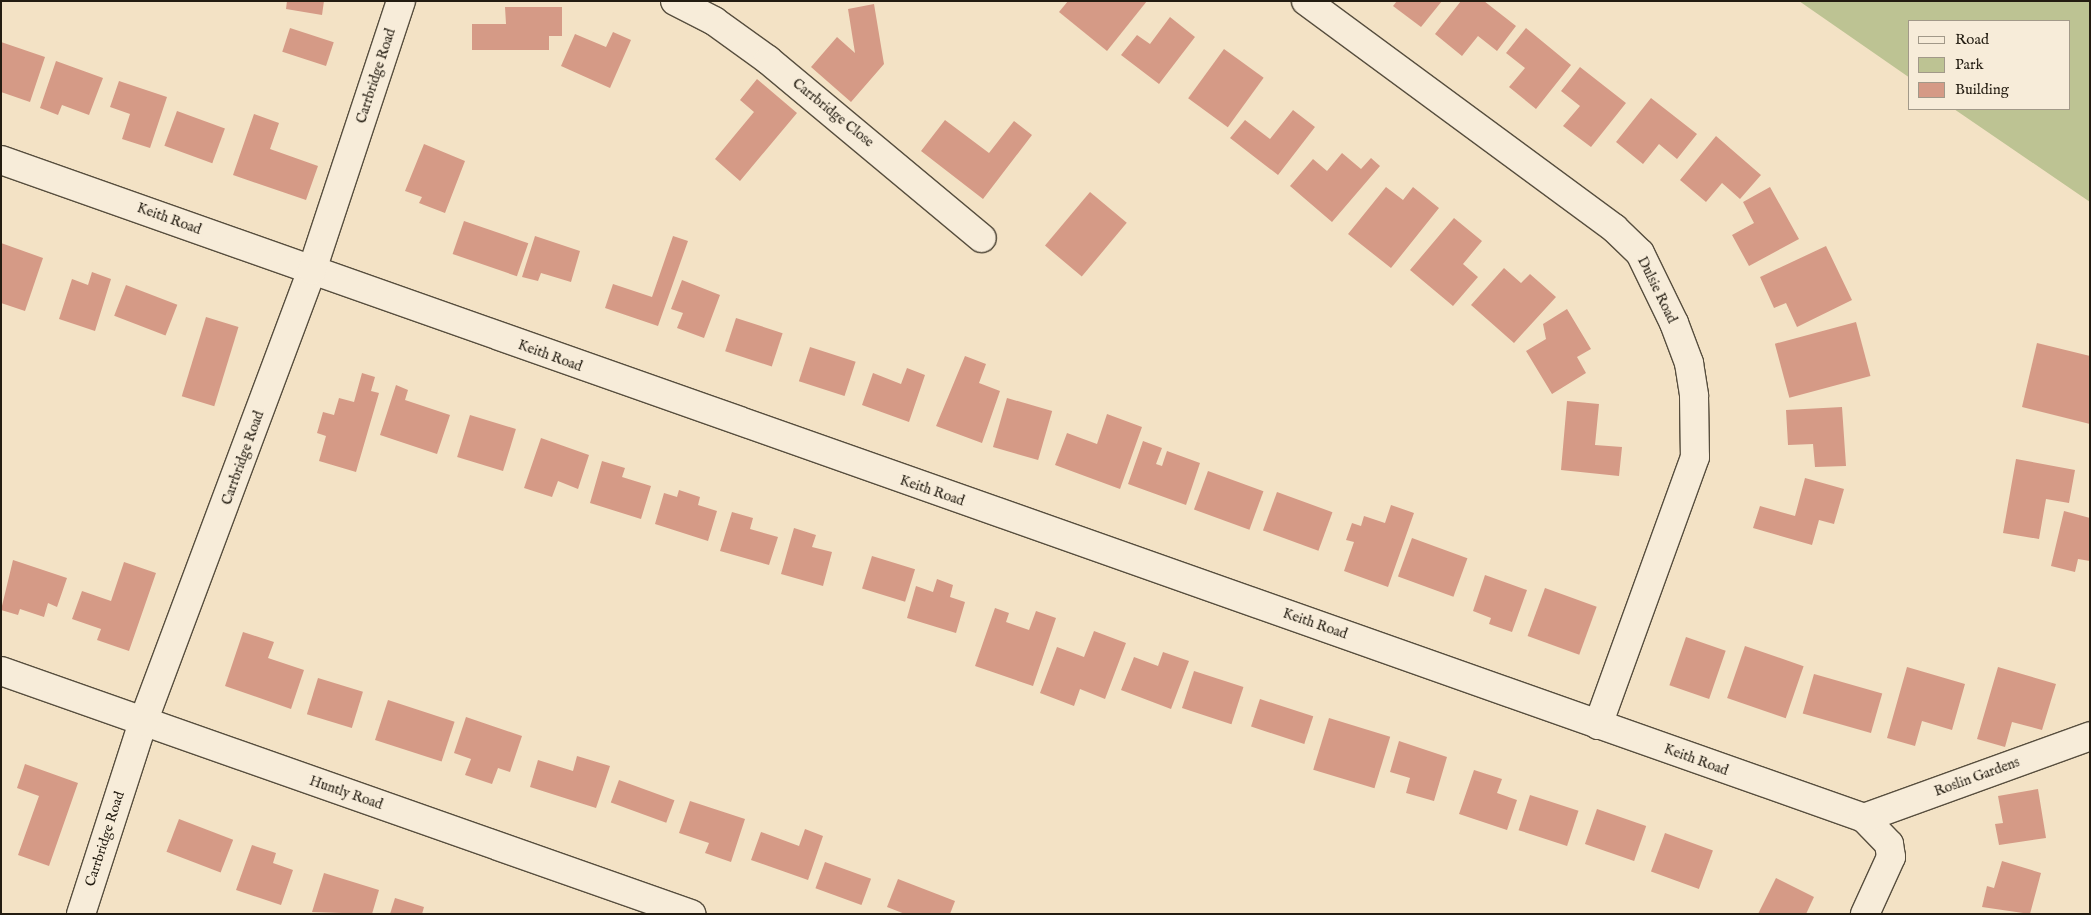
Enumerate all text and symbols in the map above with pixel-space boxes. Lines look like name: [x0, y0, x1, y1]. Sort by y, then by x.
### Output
legend: [1908, 20, 2071, 110]
street label: Carrbridge Road: [353, 26, 399, 126]
text: Road: [1955, 30, 1989, 49]
text: Park: [1955, 55, 1984, 74]
street label: Carrbridge Close: [789, 75, 877, 151]
text: Building: [1955, 80, 2009, 99]
street label: Keith Road: [135, 200, 203, 238]
street label: Dulsie Road: [1634, 254, 1680, 326]
street label: Keith Road: [516, 337, 584, 375]
street label: Carrbridge Road: [218, 409, 268, 507]
street label: Keith Road: [897, 472, 967, 510]
street label: Keith Road: [1280, 605, 1350, 643]
street label: Keith Road: [1662, 741, 1730, 779]
street label: Roslin Gardens: [1932, 754, 2022, 800]
street label: Huntly Road: [307, 773, 385, 813]
street label: Carrbridge Road: [82, 789, 128, 889]

